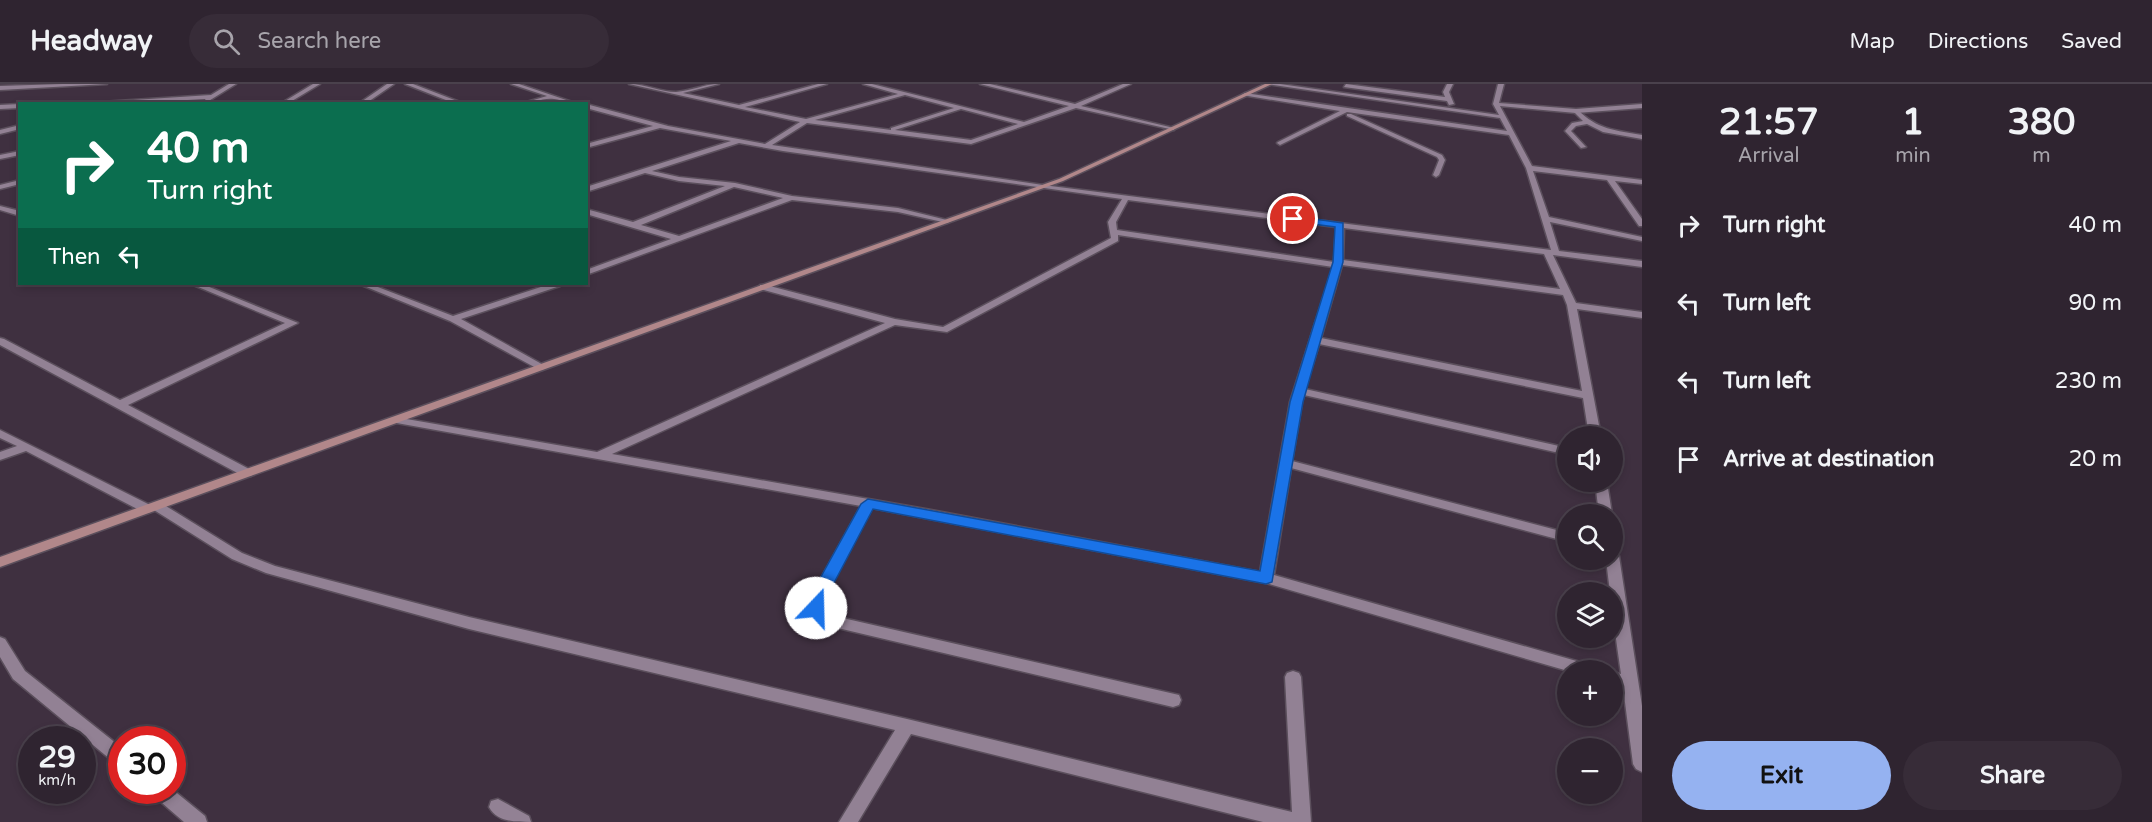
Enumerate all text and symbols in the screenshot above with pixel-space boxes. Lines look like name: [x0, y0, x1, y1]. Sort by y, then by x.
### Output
search box: [189, 14, 609, 68]
text: Headway: [30, 24, 153, 58]
icon: search: [210, 25, 243, 58]
text: Search here: [258, 28, 381, 54]
text: Map: [1849, 29, 1895, 54]
text: Directions: [1928, 29, 2028, 54]
text: Saved: [2061, 29, 2122, 54]
text: 21:57: [1719, 101, 1819, 144]
text: 1: [1902, 101, 1924, 144]
text: 380: [2007, 101, 2075, 144]
text: 40 m: [147, 123, 249, 174]
icon: right: [48, 126, 126, 204]
text: Arrival: [1738, 144, 1800, 168]
text: min: [1895, 144, 1931, 168]
text: m: [2032, 144, 2051, 168]
text: Turn right: [147, 174, 273, 207]
pin: [1267, 193, 1318, 244]
icon: arrive: [1276, 202, 1309, 235]
icon: right: [1672, 209, 1705, 242]
text: Turn right: [1723, 212, 1825, 238]
text: 40 m: [2068, 212, 2122, 238]
icon: left: [113, 240, 146, 273]
text: Then: [48, 244, 101, 270]
icon: left: [1672, 287, 1705, 320]
text: Turn left: [1723, 290, 1811, 316]
text: 90 m: [2068, 290, 2122, 316]
icon: left: [1672, 365, 1705, 398]
text: Turn left: [1723, 368, 1811, 394]
text: 230 m: [2055, 368, 2122, 394]
map controls: [1557, 426, 1623, 804]
button: sound: [1557, 426, 1623, 492]
icon: arrive: [1672, 443, 1705, 476]
text: Arrive at destination: [1723, 446, 1934, 472]
text: 20 m: [2068, 446, 2122, 472]
button: search: [1557, 504, 1623, 570]
position arrow: [784, 576, 848, 640]
button: layers: [1557, 582, 1623, 648]
button: +: [1557, 660, 1623, 726]
speed limit sign: 30: [108, 726, 186, 804]
button: −: [1557, 738, 1623, 804]
text: 29: [38, 739, 76, 776]
button: Exit: [1672, 741, 1891, 810]
button: Share: [1903, 741, 2122, 810]
text: km/h: [38, 771, 76, 789]

